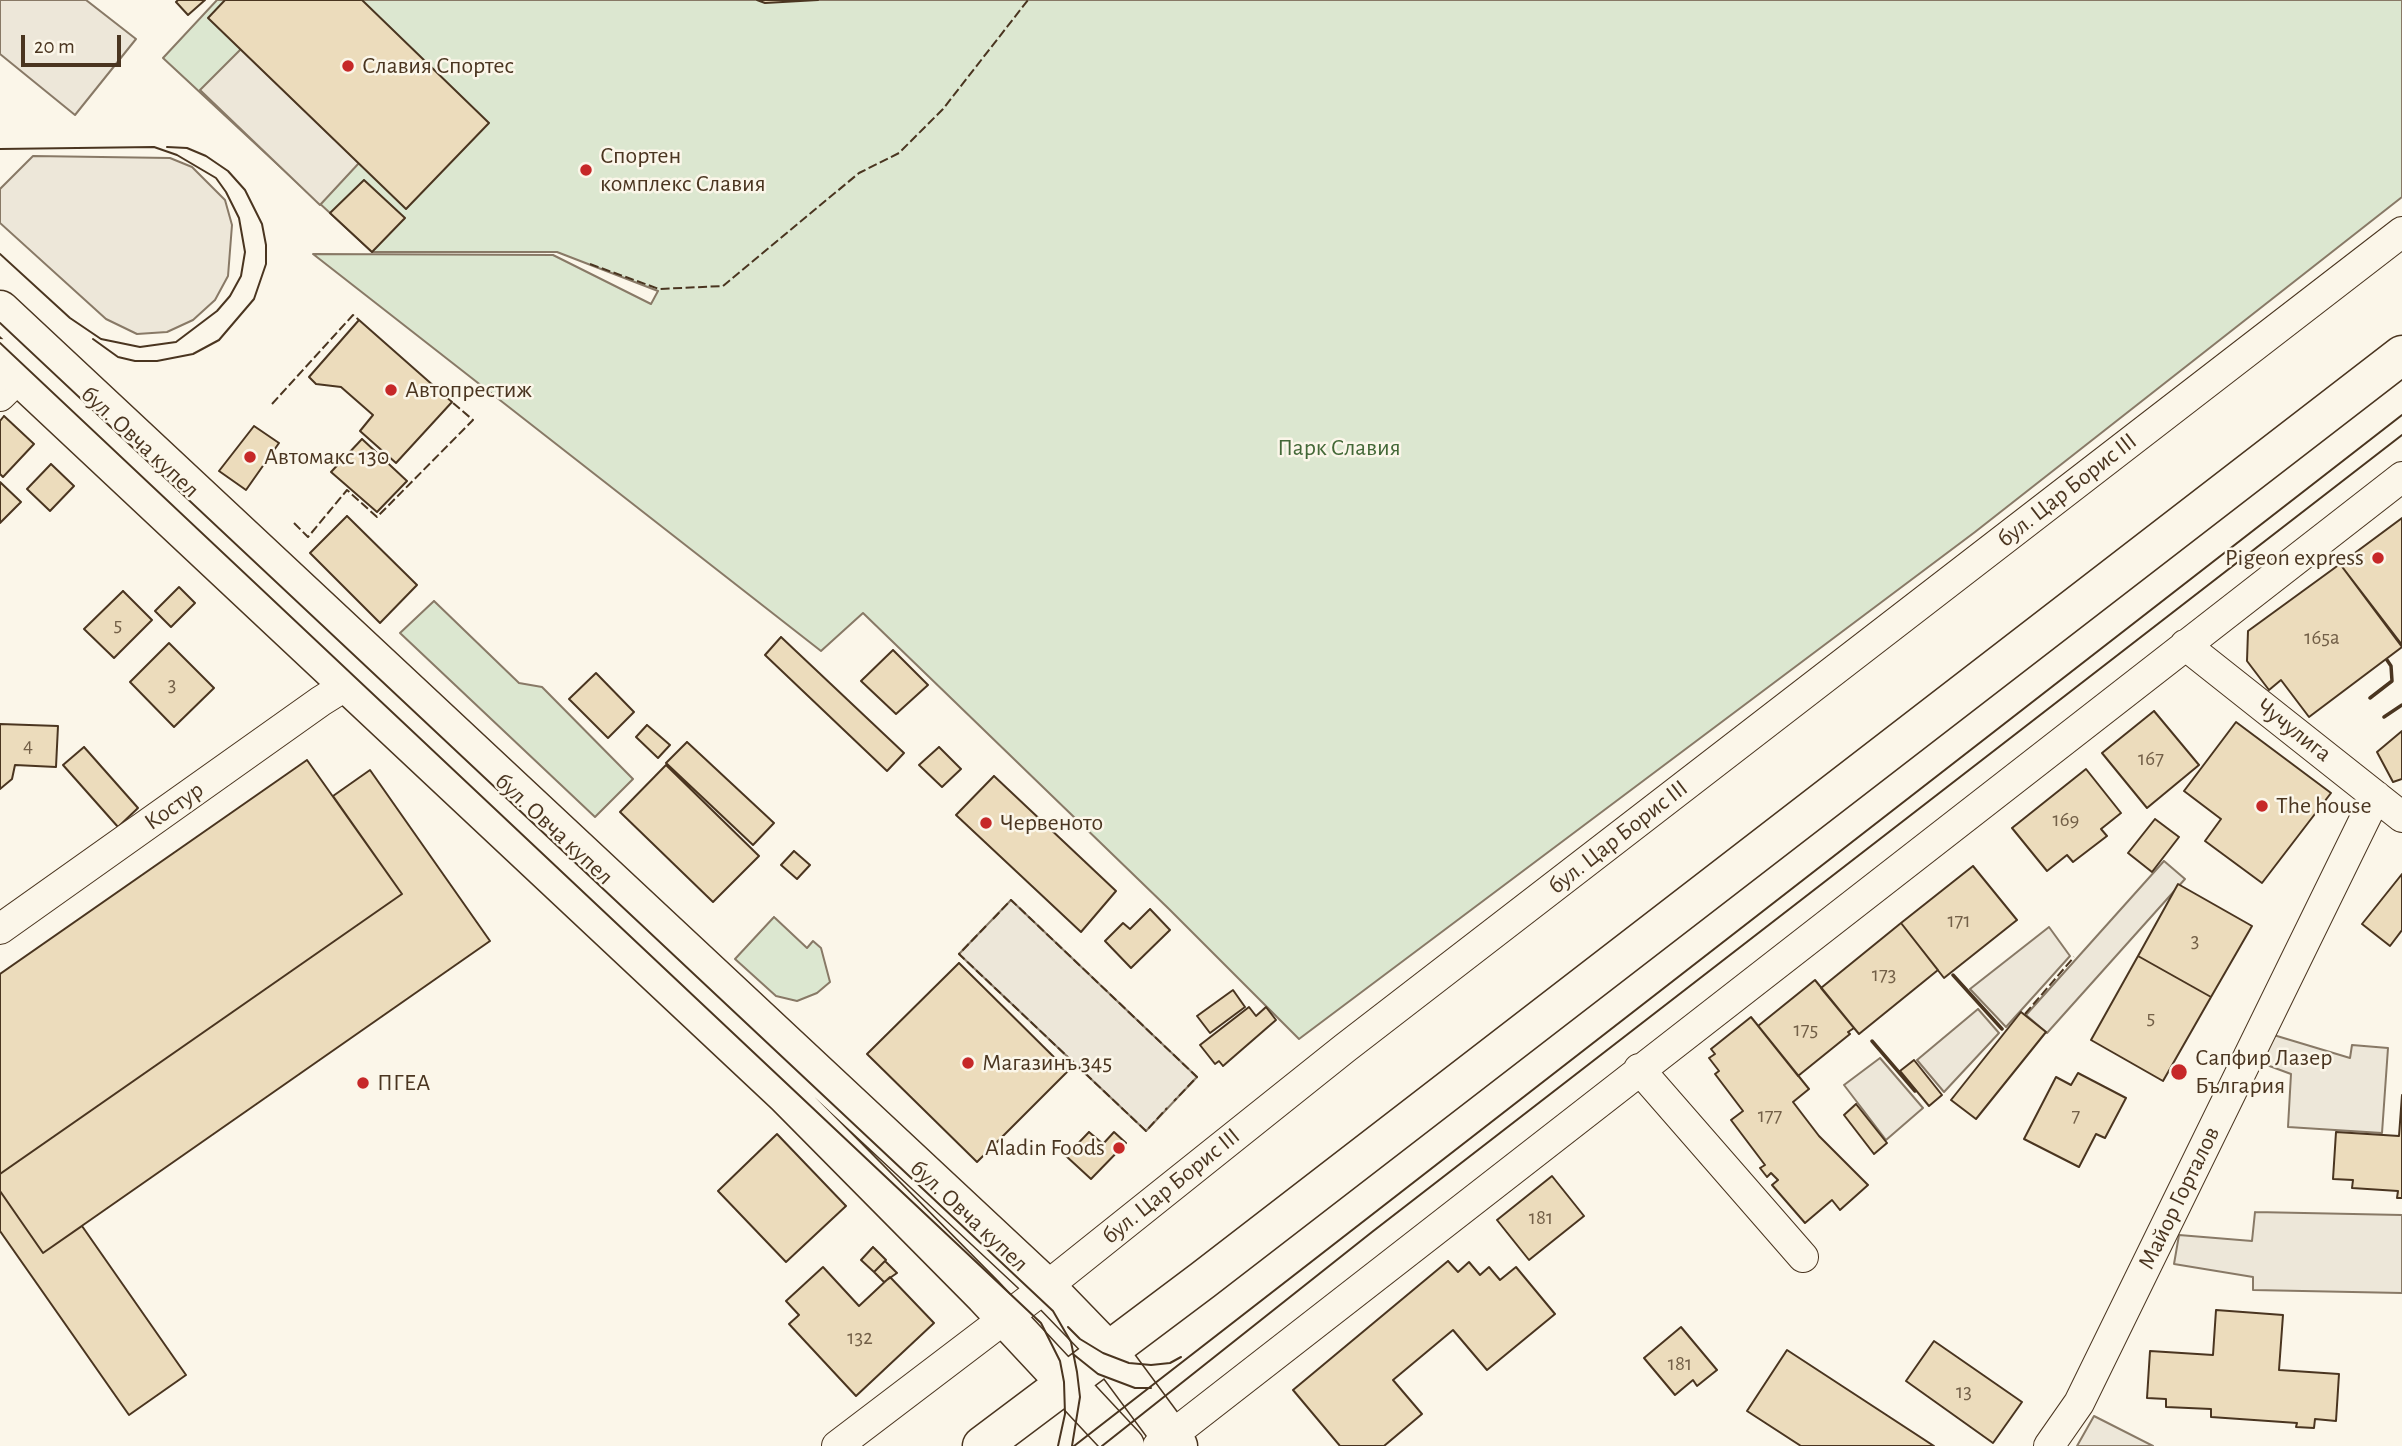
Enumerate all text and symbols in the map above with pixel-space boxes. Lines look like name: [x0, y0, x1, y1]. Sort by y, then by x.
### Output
scale bar: [24, 21, 124, 65]
text: 20 m: [34, 36, 75, 57]
place label: Славия Спортес: [362, 52, 514, 80]
marker: Славия Спортес: [340, 58, 356, 74]
place label: Спортен комплекс Славия: [600, 142, 766, 198]
marker: Спортен комплекс Славия: [578, 162, 594, 178]
place label: Автопрестиж: [405, 376, 532, 404]
street label: бул. Овча купел: [75, 380, 205, 504]
marker: Автопрестиж: [383, 382, 399, 398]
street label: бул. Цар Борис III: [1992, 427, 2142, 553]
park label: Парк Славия: [1277, 434, 1401, 462]
place label: Автомакс 130: [264, 443, 389, 471]
marker: Автомакс 130: [242, 449, 258, 465]
place label: Pigeon express: [2225, 544, 2364, 572]
marker: Pigeon express: [2370, 550, 2386, 566]
house number: 5: [114, 612, 122, 638]
house number: 165a: [2304, 625, 2340, 651]
house number: 3: [168, 672, 176, 698]
street label: Чучулига: [2251, 692, 2337, 768]
house number: 4: [23, 733, 33, 759]
house number: 167: [2138, 746, 2164, 772]
street label: бул. Овча купел: [489, 767, 619, 891]
street label: бул. Цар Борис III: [1543, 774, 1693, 900]
street label: Костур: [139, 775, 209, 837]
place label: The house: [2276, 792, 2371, 820]
marker: The house: [2254, 798, 2270, 814]
house number: 169: [2053, 807, 2079, 833]
place label: Червеното: [1000, 809, 1103, 837]
marker: Червеното: [978, 815, 994, 831]
house number: 171: [1947, 908, 1971, 934]
house number: 3: [2191, 928, 2199, 954]
house number: 173: [1872, 962, 1896, 988]
house number: 5: [2147, 1005, 2155, 1031]
house number: 175: [1794, 1017, 1818, 1043]
place label: Сапфир Лазер България: [2195, 1044, 2332, 1100]
place label: Магазинъ 345: [982, 1049, 1112, 1077]
marker: Магазинъ 345: [960, 1055, 976, 1071]
marker: Сапфир Лазер България: [2169, 1062, 2189, 1082]
place label: ПГЕА: [377, 1069, 430, 1097]
marker: ПГЕА: [355, 1075, 371, 1091]
house number: 177: [1758, 1103, 1782, 1129]
house number: 7: [2072, 1103, 2080, 1129]
street label: бул. Цар Борис III: [1096, 1122, 1246, 1250]
street label: Майор Горталов: [2132, 1122, 2226, 1274]
place label: Aladin Foods: [985, 1134, 1105, 1162]
marker: Aladin Foods: [1111, 1140, 1127, 1156]
street label: бул. Овча купел: [904, 1154, 1034, 1278]
house number: 181: [1529, 1205, 1553, 1231]
house number: 132: [847, 1325, 873, 1351]
house number: 181: [1668, 1351, 1692, 1377]
house number: 13: [1956, 1379, 1972, 1405]

